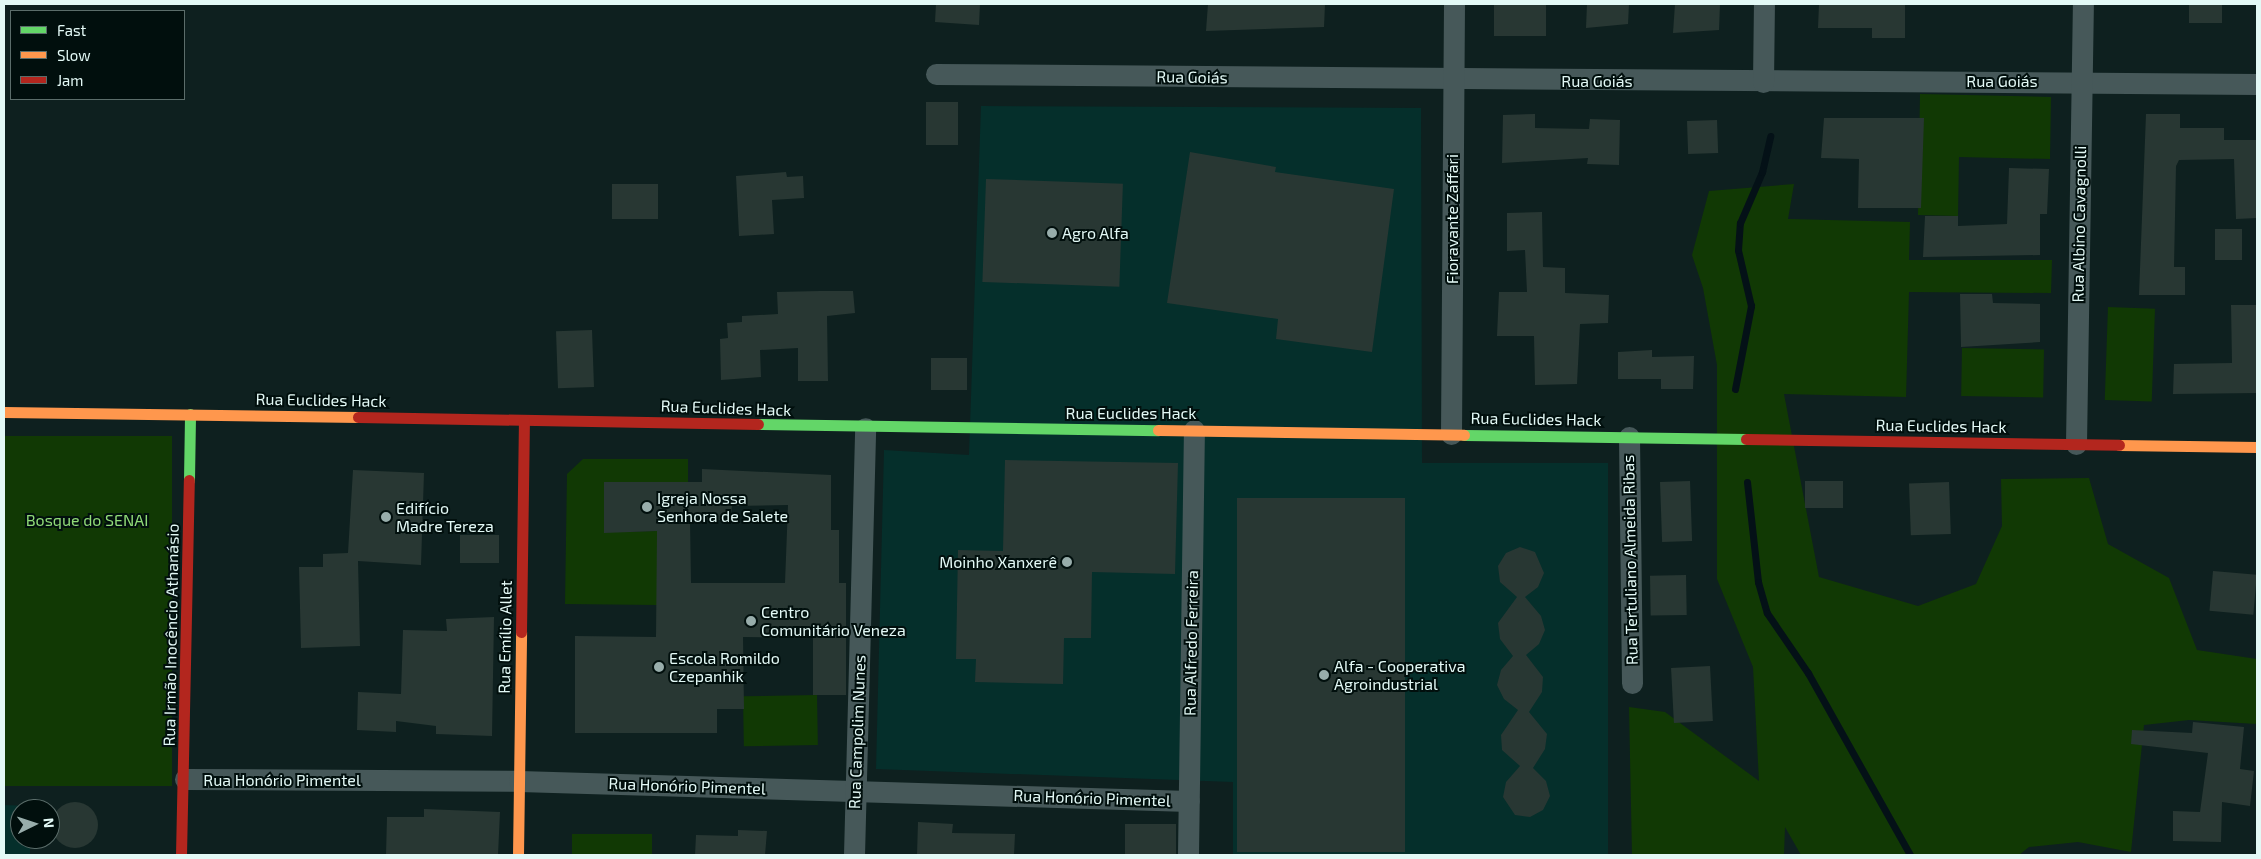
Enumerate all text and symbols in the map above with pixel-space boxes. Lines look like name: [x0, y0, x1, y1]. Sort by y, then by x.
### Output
legend: [10, 10, 185, 100]
text: Fast: [57, 21, 86, 39]
text: Slow: [57, 46, 91, 64]
street label: Rua Goiás: [1156, 67, 1228, 87]
text: Jam: [57, 71, 83, 89]
street label: Rua Goiás: [1561, 71, 1633, 91]
street label: Rua Goiás: [1966, 71, 2038, 91]
street label: Rua Albino Cavagnolli: [2068, 145, 2090, 303]
street label: Fioravante Zaffari: [1442, 154, 1462, 284]
place label: Agro Alfa: [1062, 223, 1129, 243]
marker: Agro Alfa: [1046, 227, 1058, 239]
street label: Rua Euclides Hack: [255, 389, 387, 411]
street label: Rua Euclides Hack: [660, 396, 792, 420]
street label: Rua Euclides Hack: [1066, 403, 1196, 423]
street label: Rua Euclides Hack: [1470, 408, 1602, 430]
street label: Rua Euclides Hack: [1875, 415, 2007, 437]
street label: Rua Tertuliano Almeida Ribas: [1619, 454, 1641, 666]
place label: Igreja Nossa Senhora de Salete: [657, 488, 788, 526]
place label: Edifício Madre Tereza: [396, 498, 494, 536]
marker: Igreja Nossa Senhora de Salete: [641, 501, 653, 513]
park label: Bosque do SENAI: [26, 510, 148, 530]
marker: Edifício Madre Tereza: [380, 511, 392, 523]
street label: Rua Irmão Inocêncio Athanásio: [159, 523, 183, 747]
place label: Moinho Xanxerê: [939, 552, 1057, 572]
marker: Moinho Xanxerê: [1061, 556, 1073, 568]
street label: Rua Alfredo Ferreira: [1180, 570, 1202, 716]
street label: Rua Emílio Allet: [494, 580, 516, 694]
place label: Centro Comunitário Veneza: [761, 602, 906, 640]
marker: Centro Comunitário Veneza: [745, 615, 757, 627]
place label: Escola Romildo Czepanhik: [669, 648, 780, 686]
street label: Rua Campolim Nunes: [845, 655, 869, 809]
place label: Alfa - Cooperativa Agroindustrial: [1334, 656, 1465, 694]
marker: Escola Romildo Czepanhik: [653, 661, 665, 673]
marker: Alfa - Cooperativa Agroindustrial: [1318, 669, 1330, 681]
street label: Rua Honório Pimentel: [203, 770, 361, 790]
street label: Rua Honório Pimentel: [608, 774, 766, 798]
street label: Rua Honório Pimentel: [1013, 786, 1171, 810]
north arrow: [10, 799, 60, 849]
text: N: [41, 817, 58, 829]

